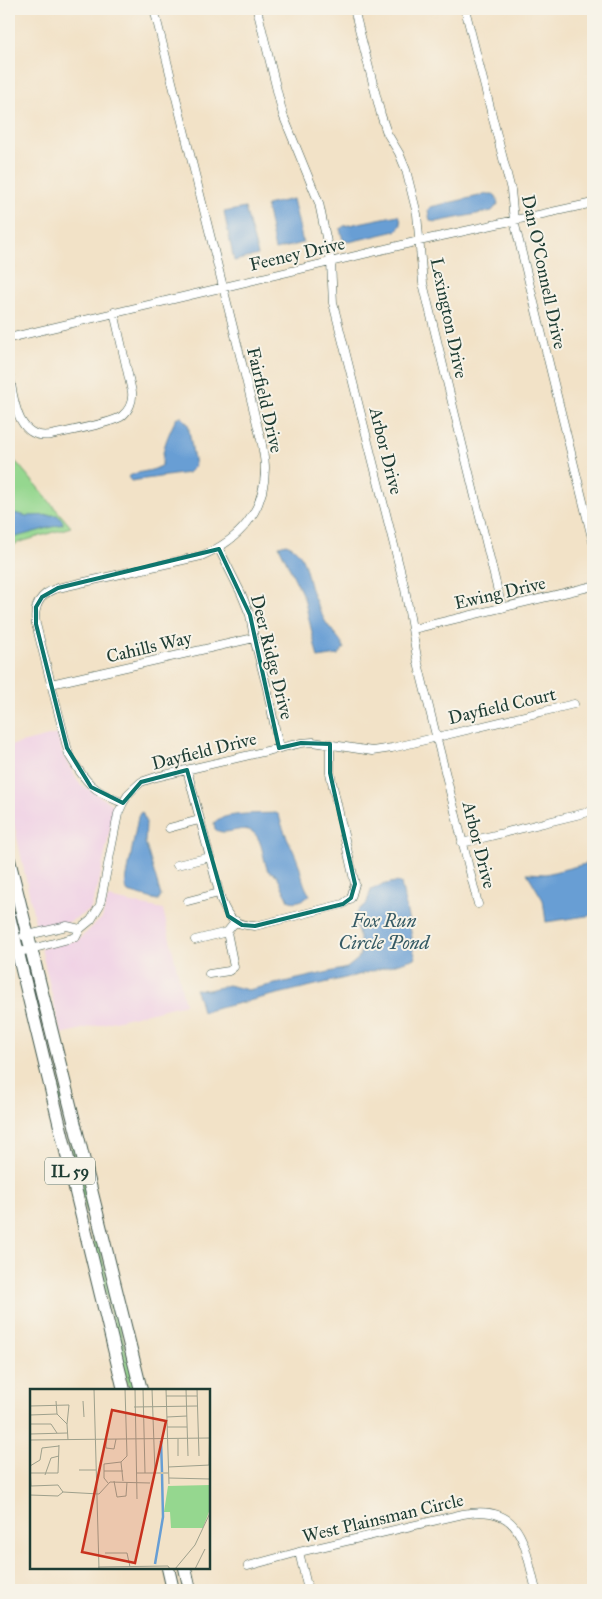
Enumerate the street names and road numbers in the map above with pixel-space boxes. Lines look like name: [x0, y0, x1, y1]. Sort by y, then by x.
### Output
street label: Dan O'Connell Drive: [517, 193, 571, 351]
street label: Feeney Drive: [247, 232, 347, 276]
street label: Lexington Drive: [425, 256, 473, 380]
street label: Fairfield Drive: [242, 345, 288, 455]
street label: Arbor Drive: [364, 404, 407, 497]
street label: Ewing Drive: [452, 572, 548, 615]
street label: Deer Ridge Drive: [245, 592, 298, 722]
street label: Cahills Way: [104, 626, 194, 668]
street label: Dayfield Court: [446, 683, 559, 729]
street label: Dayfield Drive: [149, 727, 259, 775]
street label: Arbor Drive: [457, 798, 500, 891]
road number: IL 59: [45, 1158, 95, 1184]
street label: West Plainsman Circle: [300, 1489, 466, 1547]

